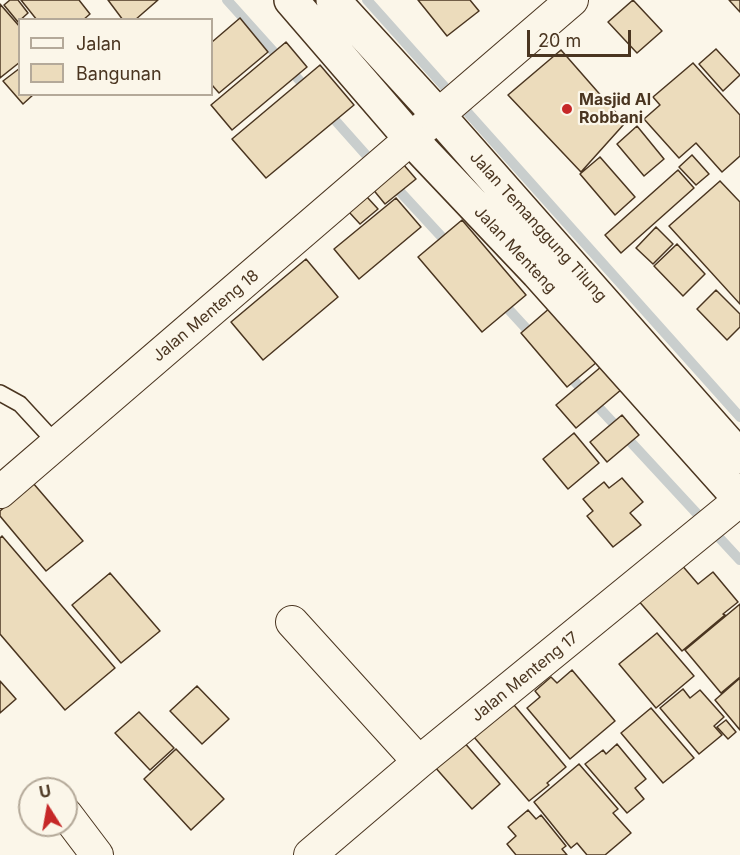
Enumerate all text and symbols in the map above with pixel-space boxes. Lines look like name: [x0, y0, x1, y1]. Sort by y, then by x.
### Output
legend: [18, 18, 213, 96]
scale bar: [530, 18, 634, 56]
text: 20 m: [538, 30, 581, 51]
text: Jalan: [76, 33, 121, 54]
text: Bangunan: [76, 63, 162, 84]
place label: Masjid Al Robbani: [579, 90, 651, 128]
marker: Masjid Al Robbani: [560, 102, 574, 116]
street label: Jalan Temanggung Tilung: [465, 148, 611, 306]
street label: Jalan Menteng: [470, 203, 560, 297]
street label: Jalan Menteng 18: [149, 266, 263, 366]
street label: Jalan Menteng 17: [468, 628, 582, 726]
north arrow: [18, 777, 78, 837]
text: U: [37, 780, 53, 802]

